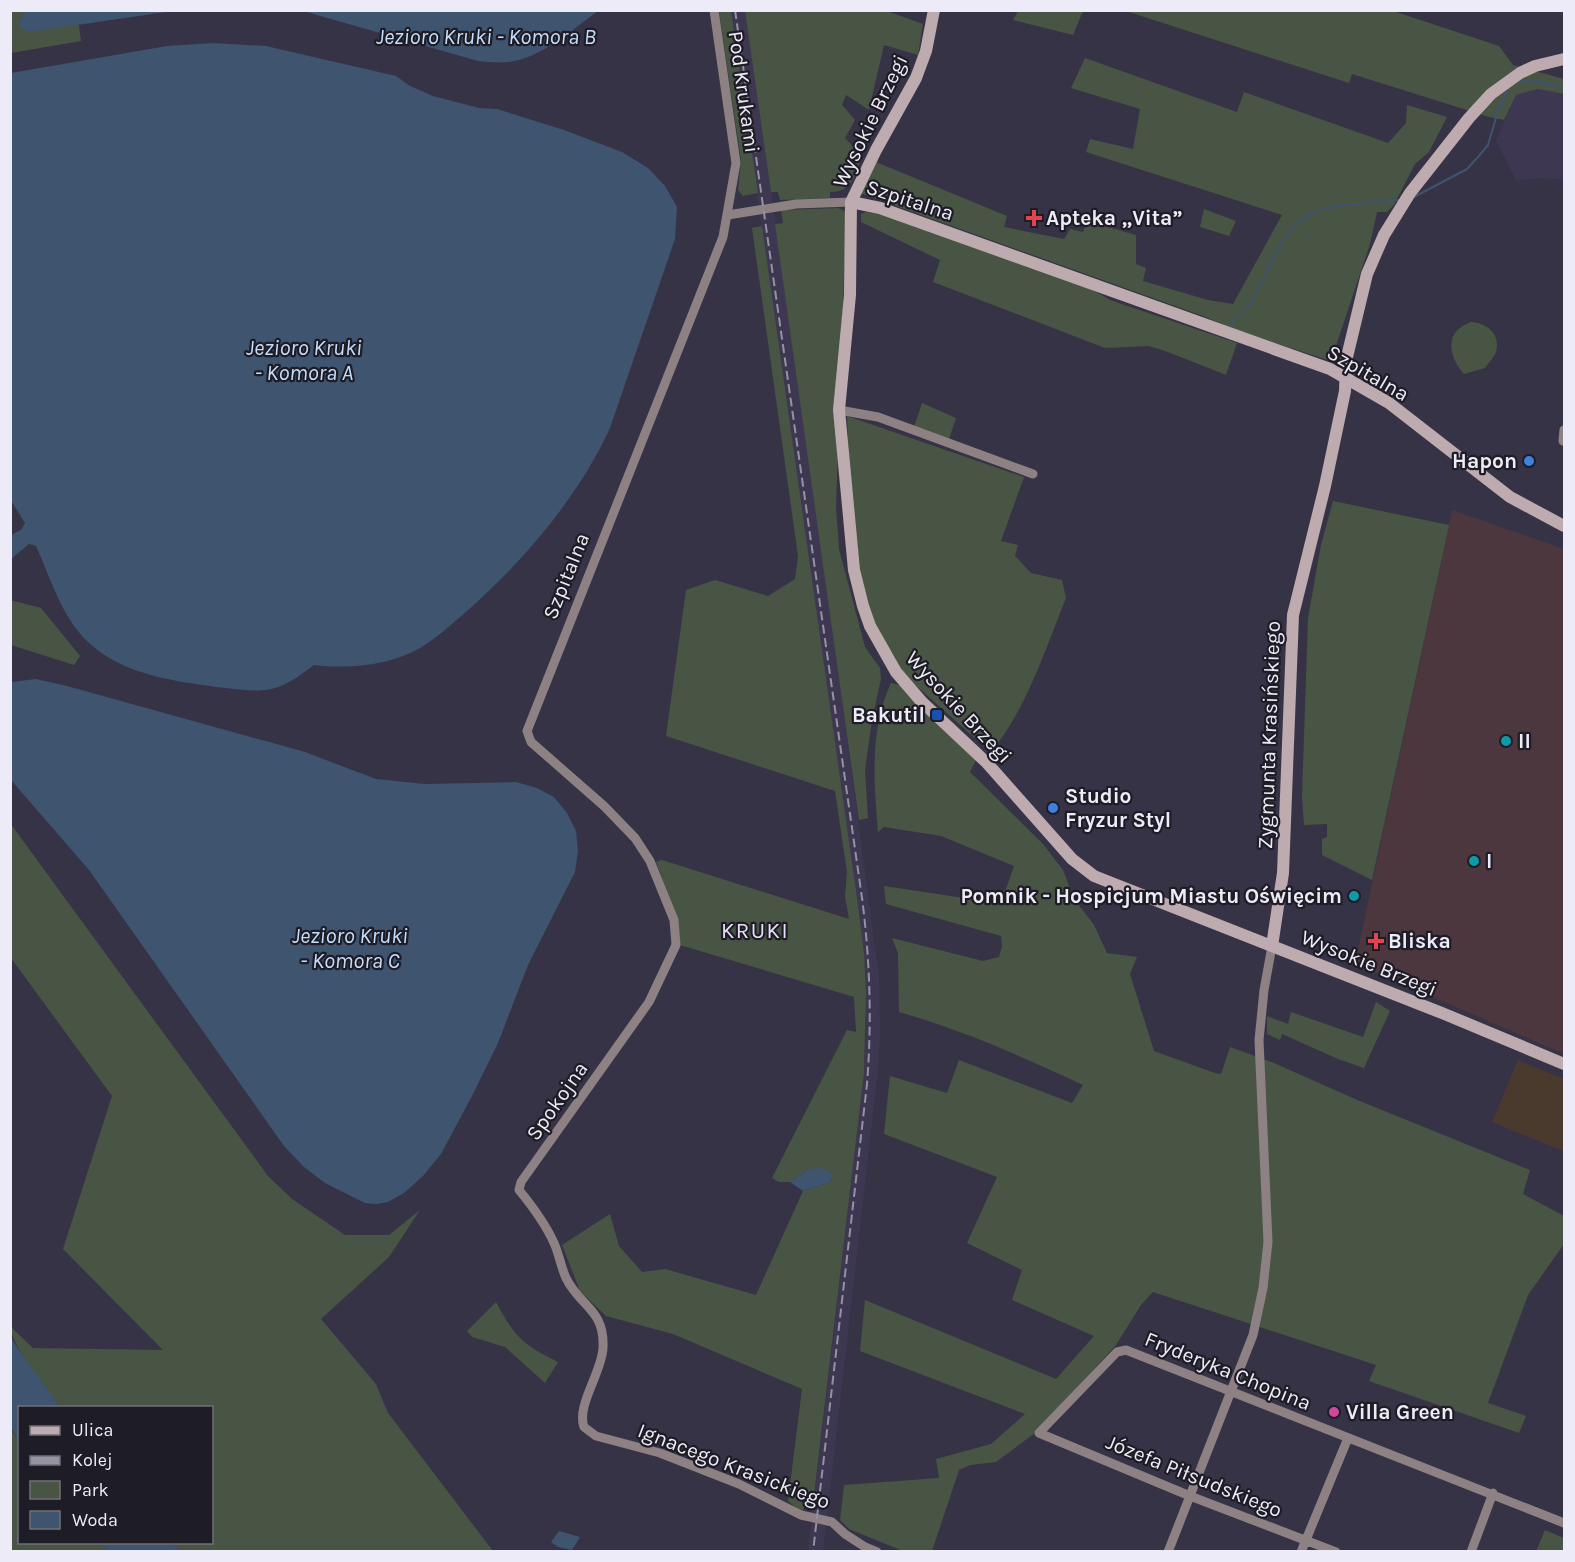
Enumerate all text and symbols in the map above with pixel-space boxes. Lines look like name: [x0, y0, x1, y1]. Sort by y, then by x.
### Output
water label: Jezioro Kruki - Komora B: [376, 24, 596, 50]
street label: Pod Krukami: [724, 29, 764, 155]
street label: Wysokie Brzegi: [828, 51, 912, 191]
street label: Szpitalna: [863, 175, 957, 225]
place label: Apteka „Vita”: [1046, 206, 1183, 230]
marker: Apteka „Vita”: [1027, 211, 1041, 225]
water label: Jezioro Kruki - Komora A: [246, 335, 362, 386]
street label: Szpitalna: [1323, 340, 1413, 406]
place label: Hapon: [1452, 449, 1517, 473]
marker: Hapon: [1522, 454, 1536, 468]
street label: Szpitalna: [538, 529, 594, 623]
street label: Zygmunta Krasińskiego: [1253, 620, 1285, 850]
street label: Wysokie Brzegi: [901, 646, 1017, 768]
place label: Bakutil: [852, 703, 925, 727]
marker: Bakutil: [930, 708, 944, 722]
place label: II: [1518, 729, 1531, 753]
marker: II: [1499, 734, 1513, 748]
place label: Studio Fryzur Styl: [1065, 784, 1171, 832]
marker: Studio Fryzur Styl: [1046, 801, 1060, 815]
place label: I: [1486, 849, 1492, 873]
marker: I: [1467, 854, 1481, 868]
place label: Pomnik - Hospicjum Miastu Oświęcim: [960, 884, 1342, 908]
marker: Pomnik - Hospicjum Miastu Oświęcim: [1347, 889, 1361, 903]
district label: KRUKI: [721, 918, 789, 944]
water label: Jezioro Kruki - Komora C: [292, 923, 408, 974]
street label: Wysokie Brzegi: [1298, 925, 1440, 1001]
place label: Bliska: [1388, 929, 1451, 953]
marker: Bliska: [1369, 934, 1383, 948]
street label: Spokojna: [521, 1057, 593, 1145]
street label: Fryderyka Chopina: [1141, 1327, 1315, 1415]
place label: Villa Green: [1346, 1400, 1454, 1424]
marker: Villa Green: [1327, 1405, 1341, 1419]
legend: [18, 1406, 213, 1544]
street label: Ignacego Krasickiego: [634, 1418, 834, 1514]
text: Ulica: [72, 1419, 113, 1441]
street label: Józefa Piłsudskiego: [1103, 1430, 1285, 1522]
text: Kolej: [72, 1449, 113, 1471]
text: Park: [72, 1479, 109, 1501]
text: Woda: [72, 1509, 118, 1531]

